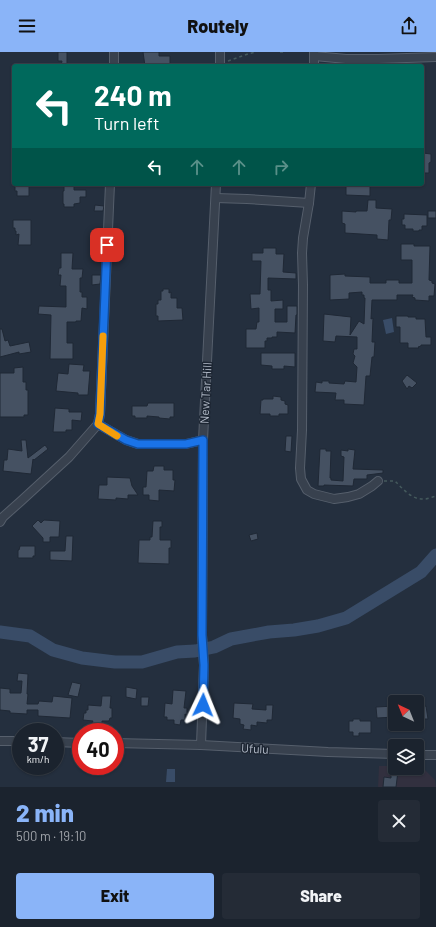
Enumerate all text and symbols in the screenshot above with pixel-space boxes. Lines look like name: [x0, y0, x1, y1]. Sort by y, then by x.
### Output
icon: menu: [16, 15, 38, 37]
text: Routely: [187, 15, 249, 37]
icon: share: [398, 15, 420, 37]
text: 240 m: [94, 78, 172, 112]
icon: left: [28, 80, 80, 132]
text: Turn left: [94, 112, 160, 134]
icon: left: [144, 156, 166, 178]
icon: ahead: [186, 156, 208, 178]
icon: ahead: [228, 156, 250, 178]
icon: right: [270, 156, 292, 178]
pin: [90, 228, 124, 262]
icon: arrive: [96, 234, 118, 256]
street label: New Tar Hill: [196, 362, 214, 424]
position arrow: [182, 684, 224, 726]
north arrow: [388, 695, 424, 731]
map controls: [388, 695, 424, 775]
speed limit sign: 40: [72, 723, 124, 775]
text: 37: [28, 732, 48, 756]
button: layers: [388, 739, 424, 775]
street label: Ufulu: [241, 740, 269, 756]
text: km/h: [27, 753, 49, 765]
text: 2 min: [16, 798, 74, 827]
button: close: [378, 800, 420, 842]
text: 500 m · 19:10: [16, 828, 86, 844]
button: Exit: [16, 873, 214, 919]
button: Share: [222, 873, 420, 919]

